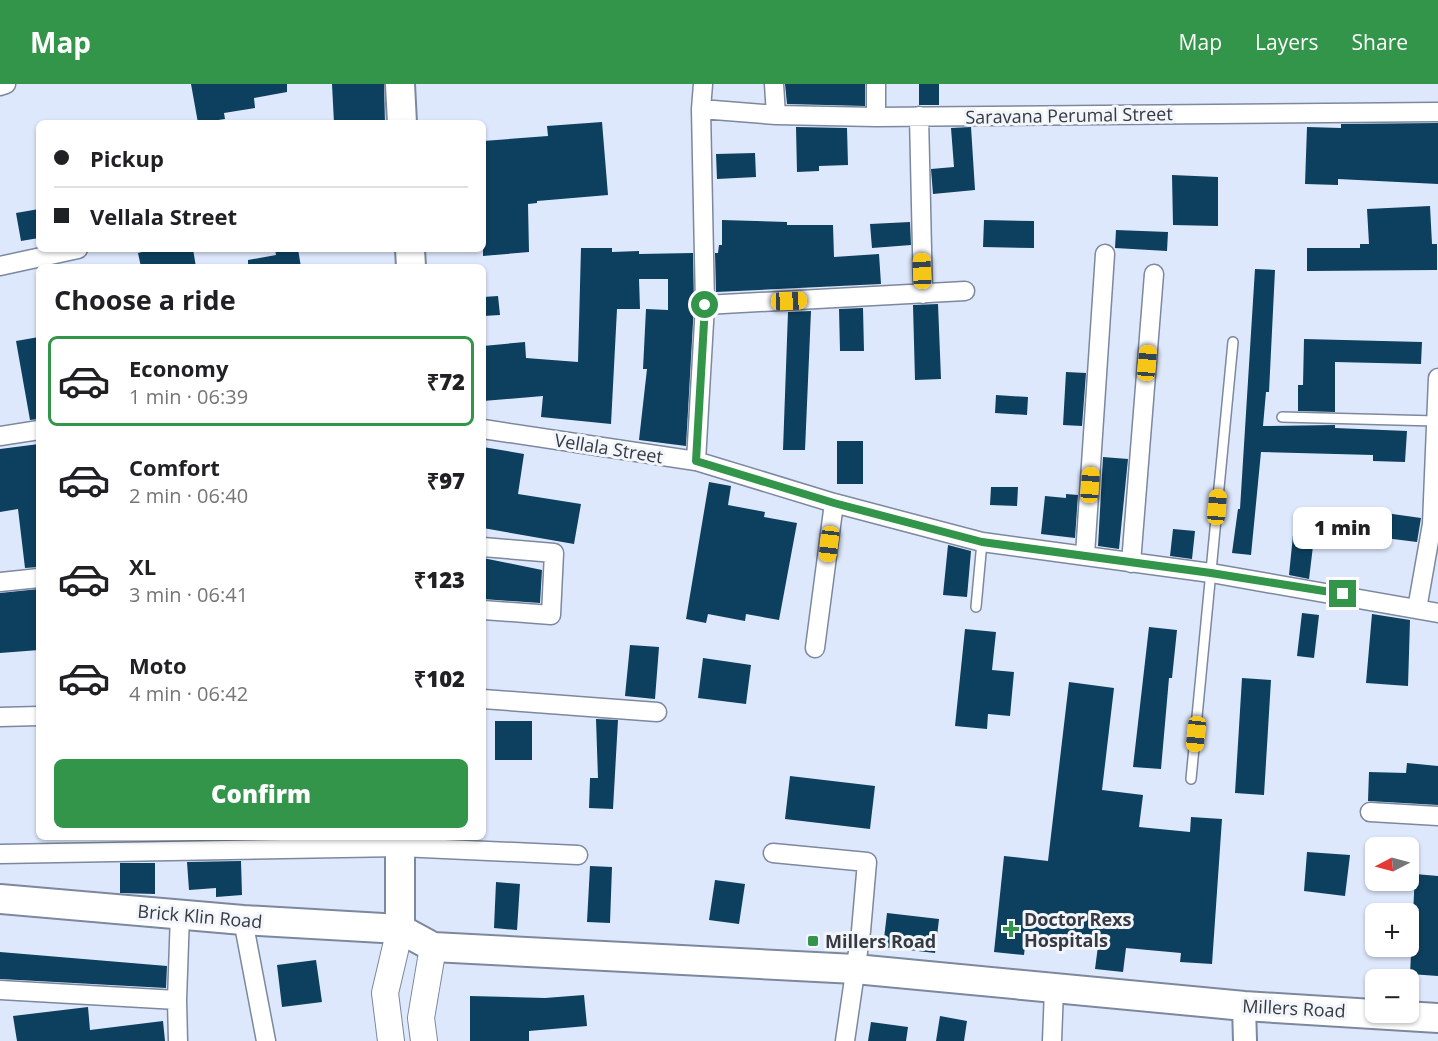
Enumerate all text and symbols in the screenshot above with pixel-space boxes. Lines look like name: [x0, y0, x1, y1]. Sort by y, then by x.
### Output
text: Map: [30, 23, 91, 61]
text: Map: [1179, 28, 1222, 56]
text: Layers: [1255, 28, 1319, 56]
text: Share: [1352, 28, 1408, 56]
street label: Saravana Perumal Street: [965, 101, 1173, 129]
text: Pickup: [90, 143, 164, 173]
text: Vellala Street: [90, 201, 237, 231]
car: [912, 253, 932, 289]
text: Choose a ride: [54, 281, 236, 318]
route start: [691, 291, 718, 318]
car: [771, 291, 807, 311]
car: [1136, 344, 1158, 382]
text: Economy: [129, 353, 228, 383]
icon: car: [57, 354, 111, 408]
text: ₹72: [427, 366, 465, 396]
text: 1 min · 06:39: [129, 383, 248, 410]
street label: Vellala Street: [553, 428, 665, 468]
text: Comfort: [129, 452, 220, 482]
icon: car: [57, 453, 111, 507]
text: ₹97: [427, 465, 465, 495]
car: [1080, 466, 1100, 504]
text: 2 min · 06:40: [129, 482, 248, 509]
car: [1206, 488, 1228, 526]
callout: 1 min: [1294, 507, 1392, 549]
text: 1 min: [1314, 514, 1371, 541]
car: [818, 525, 840, 563]
text: XL: [129, 551, 156, 581]
icon: car: [57, 552, 111, 606]
text: ₹123: [414, 564, 465, 594]
route end: [1329, 580, 1356, 607]
text: 3 min · 06:41: [129, 581, 248, 608]
text: Moto: [129, 650, 187, 680]
icon: car: [57, 651, 111, 705]
text: ₹102: [414, 663, 465, 693]
text: 4 min · 06:42: [129, 680, 248, 707]
car: [1185, 715, 1207, 753]
button: Confirm: [54, 759, 468, 828]
north arrow: [1365, 837, 1419, 891]
map controls: [1365, 837, 1419, 1023]
street label: Brick Klin Road: [137, 899, 263, 933]
button: +: [1365, 903, 1419, 957]
place label: Doctor Rexs Hospitals: [1024, 907, 1131, 952]
marker: Doctor Rexs Hospitals: [1002, 920, 1020, 938]
place label: Millers Road: [825, 929, 936, 953]
marker: Millers Road: [806, 934, 820, 948]
button: −: [1365, 969, 1419, 1023]
street label: Millers Road: [1242, 993, 1346, 1023]

